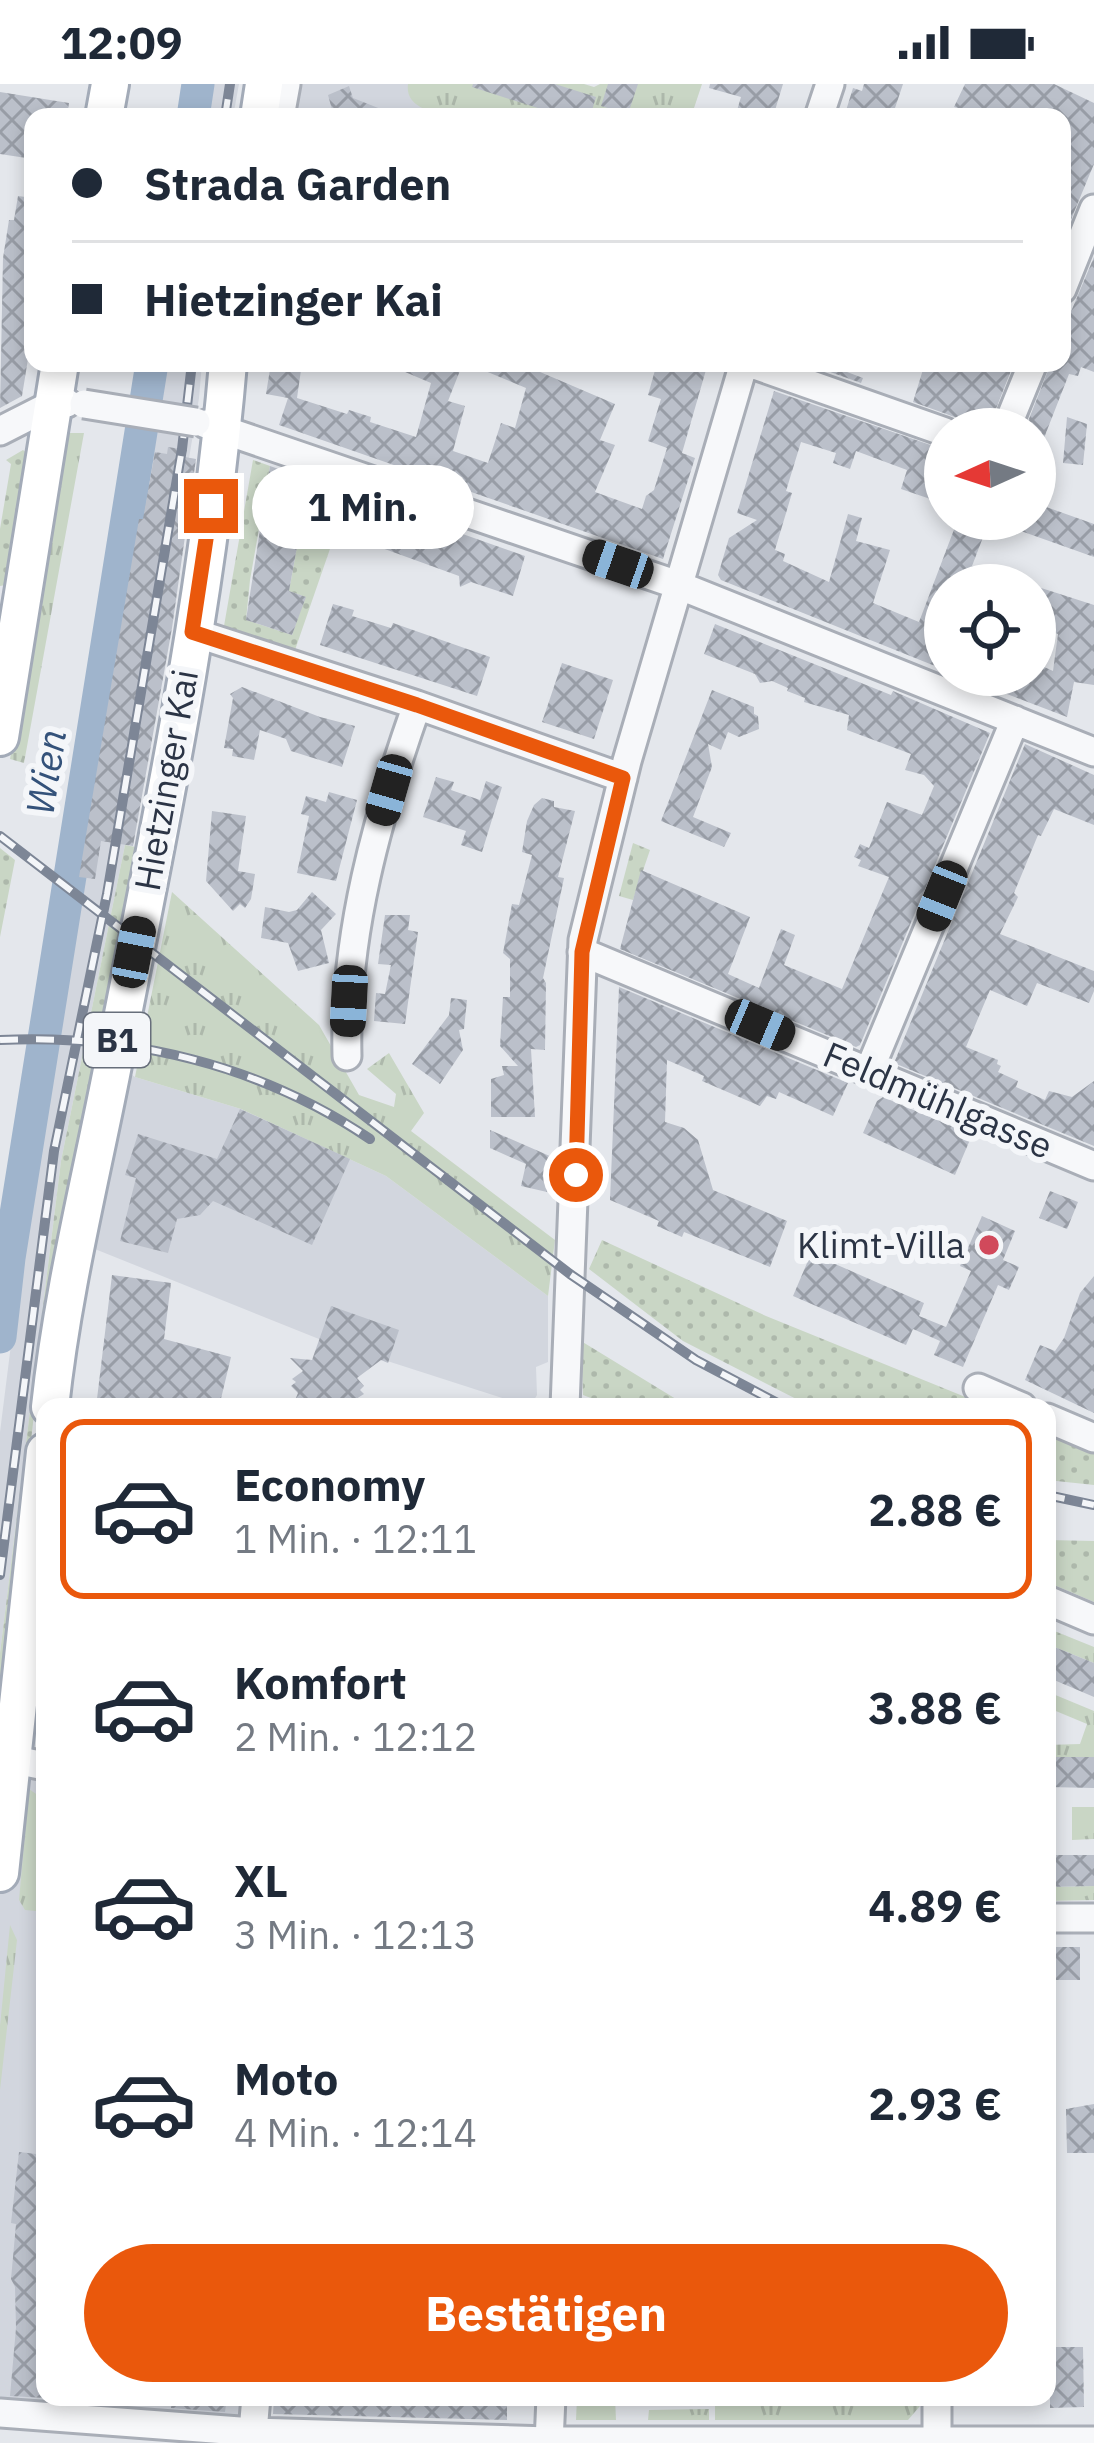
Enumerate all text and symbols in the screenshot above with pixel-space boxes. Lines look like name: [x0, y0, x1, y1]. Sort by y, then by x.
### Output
text: 12:09: [60, 13, 183, 71]
text: Strada Garden: [144, 154, 451, 212]
text: Hietzinger Kai: [144, 270, 443, 328]
north arrow: [924, 408, 1056, 540]
map controls: [924, 408, 1056, 696]
callout: 1 Min.: [253, 464, 475, 548]
route end: [184, 479, 238, 533]
text: 1 Min.: [307, 481, 419, 532]
car: [578, 535, 658, 593]
button: locate: [924, 564, 1056, 696]
street label: Hietzinger Kai: [123, 666, 208, 894]
water label: Wien: [14, 726, 77, 818]
car: [362, 750, 416, 830]
car: [912, 856, 972, 936]
car: [109, 913, 159, 991]
car: [329, 964, 369, 1038]
car: [720, 994, 800, 1056]
road number: B1: [84, 1013, 150, 1067]
street label: Feldmühlgasse: [816, 1030, 1060, 1169]
route start: [549, 1148, 603, 1202]
place label: Klimt-Villa: [797, 1221, 965, 1268]
marker: Klimt-Villa: [976, 1232, 1002, 1258]
icon: car: [90, 1455, 198, 1563]
text: Economy: [234, 1455, 425, 1513]
text: 2.88 €: [868, 1480, 1002, 1538]
text: 1 Min. · 12:11: [234, 1513, 477, 1564]
icon: car: [90, 1653, 198, 1761]
text: Komfort: [234, 1653, 407, 1711]
text: 3.88 €: [868, 1678, 1002, 1736]
text: 2 Min. · 12:12: [234, 1711, 477, 1762]
icon: car: [90, 1851, 198, 1959]
text: XL: [234, 1851, 288, 1909]
text: 4.89 €: [868, 1876, 1002, 1934]
text: 3 Min. · 12:13: [234, 1909, 477, 1960]
icon: car: [90, 2049, 198, 2157]
text: Moto: [234, 2049, 338, 2107]
text: 2.93 €: [868, 2074, 1002, 2132]
text: 4 Min. · 12:14: [234, 2107, 477, 2158]
button: Bestätigen: [84, 2244, 1008, 2382]

